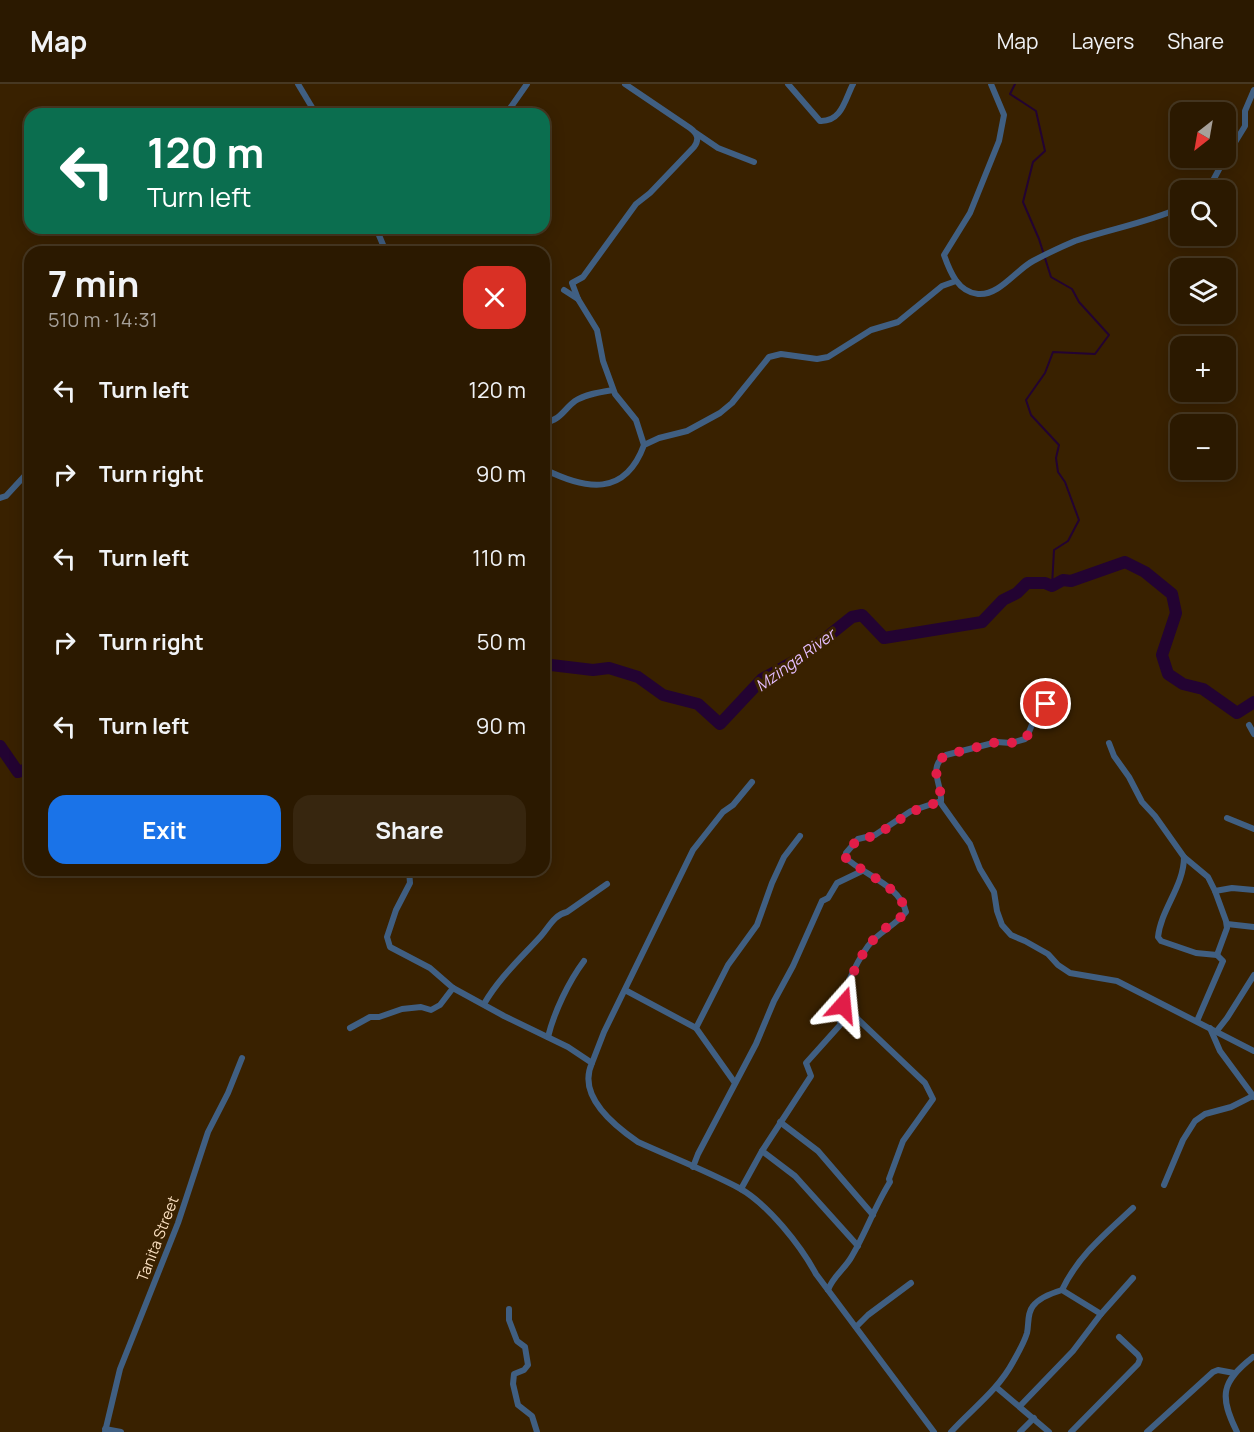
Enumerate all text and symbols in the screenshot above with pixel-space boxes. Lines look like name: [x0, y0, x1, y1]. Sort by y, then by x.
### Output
text: Map: [30, 22, 87, 60]
text: Map: [997, 27, 1038, 55]
text: Layers: [1071, 27, 1134, 55]
text: Share: [1167, 27, 1224, 55]
north arrow: [1170, 102, 1236, 168]
map controls: [1170, 102, 1236, 480]
text: 120 m: [147, 123, 264, 181]
icon: left: [48, 132, 126, 210]
text: Turn left: [147, 178, 251, 215]
button: search: [1170, 180, 1236, 246]
button: layers: [1170, 258, 1236, 324]
text: 7 min: [48, 259, 139, 308]
button: close: [463, 266, 526, 329]
text: 510 m · 14:31: [48, 306, 157, 333]
button: +: [1170, 336, 1236, 402]
icon: left: [48, 374, 81, 407]
text: Turn left: [99, 375, 189, 405]
text: 120 m: [468, 375, 526, 405]
button: −: [1170, 414, 1236, 480]
icon: right: [48, 458, 81, 491]
text: Turn right: [99, 459, 204, 489]
text: 90 m: [476, 459, 526, 489]
icon: left: [48, 542, 81, 575]
text: Turn left: [99, 543, 189, 573]
text: 110 m: [472, 543, 526, 573]
water label: Mzinga River: [751, 622, 841, 696]
icon: right: [48, 626, 81, 659]
text: Turn right: [99, 627, 204, 657]
text: 50 m: [477, 627, 526, 657]
pin: [1020, 678, 1071, 729]
icon: arrive: [1029, 687, 1062, 720]
icon: left: [48, 710, 81, 743]
text: Turn left: [99, 711, 189, 741]
text: 90 m: [476, 711, 526, 741]
button: Exit: [48, 795, 281, 864]
button: Share: [293, 795, 526, 864]
position arrow: [811, 973, 875, 1037]
street label: Tanita Street: [132, 1193, 183, 1285]

